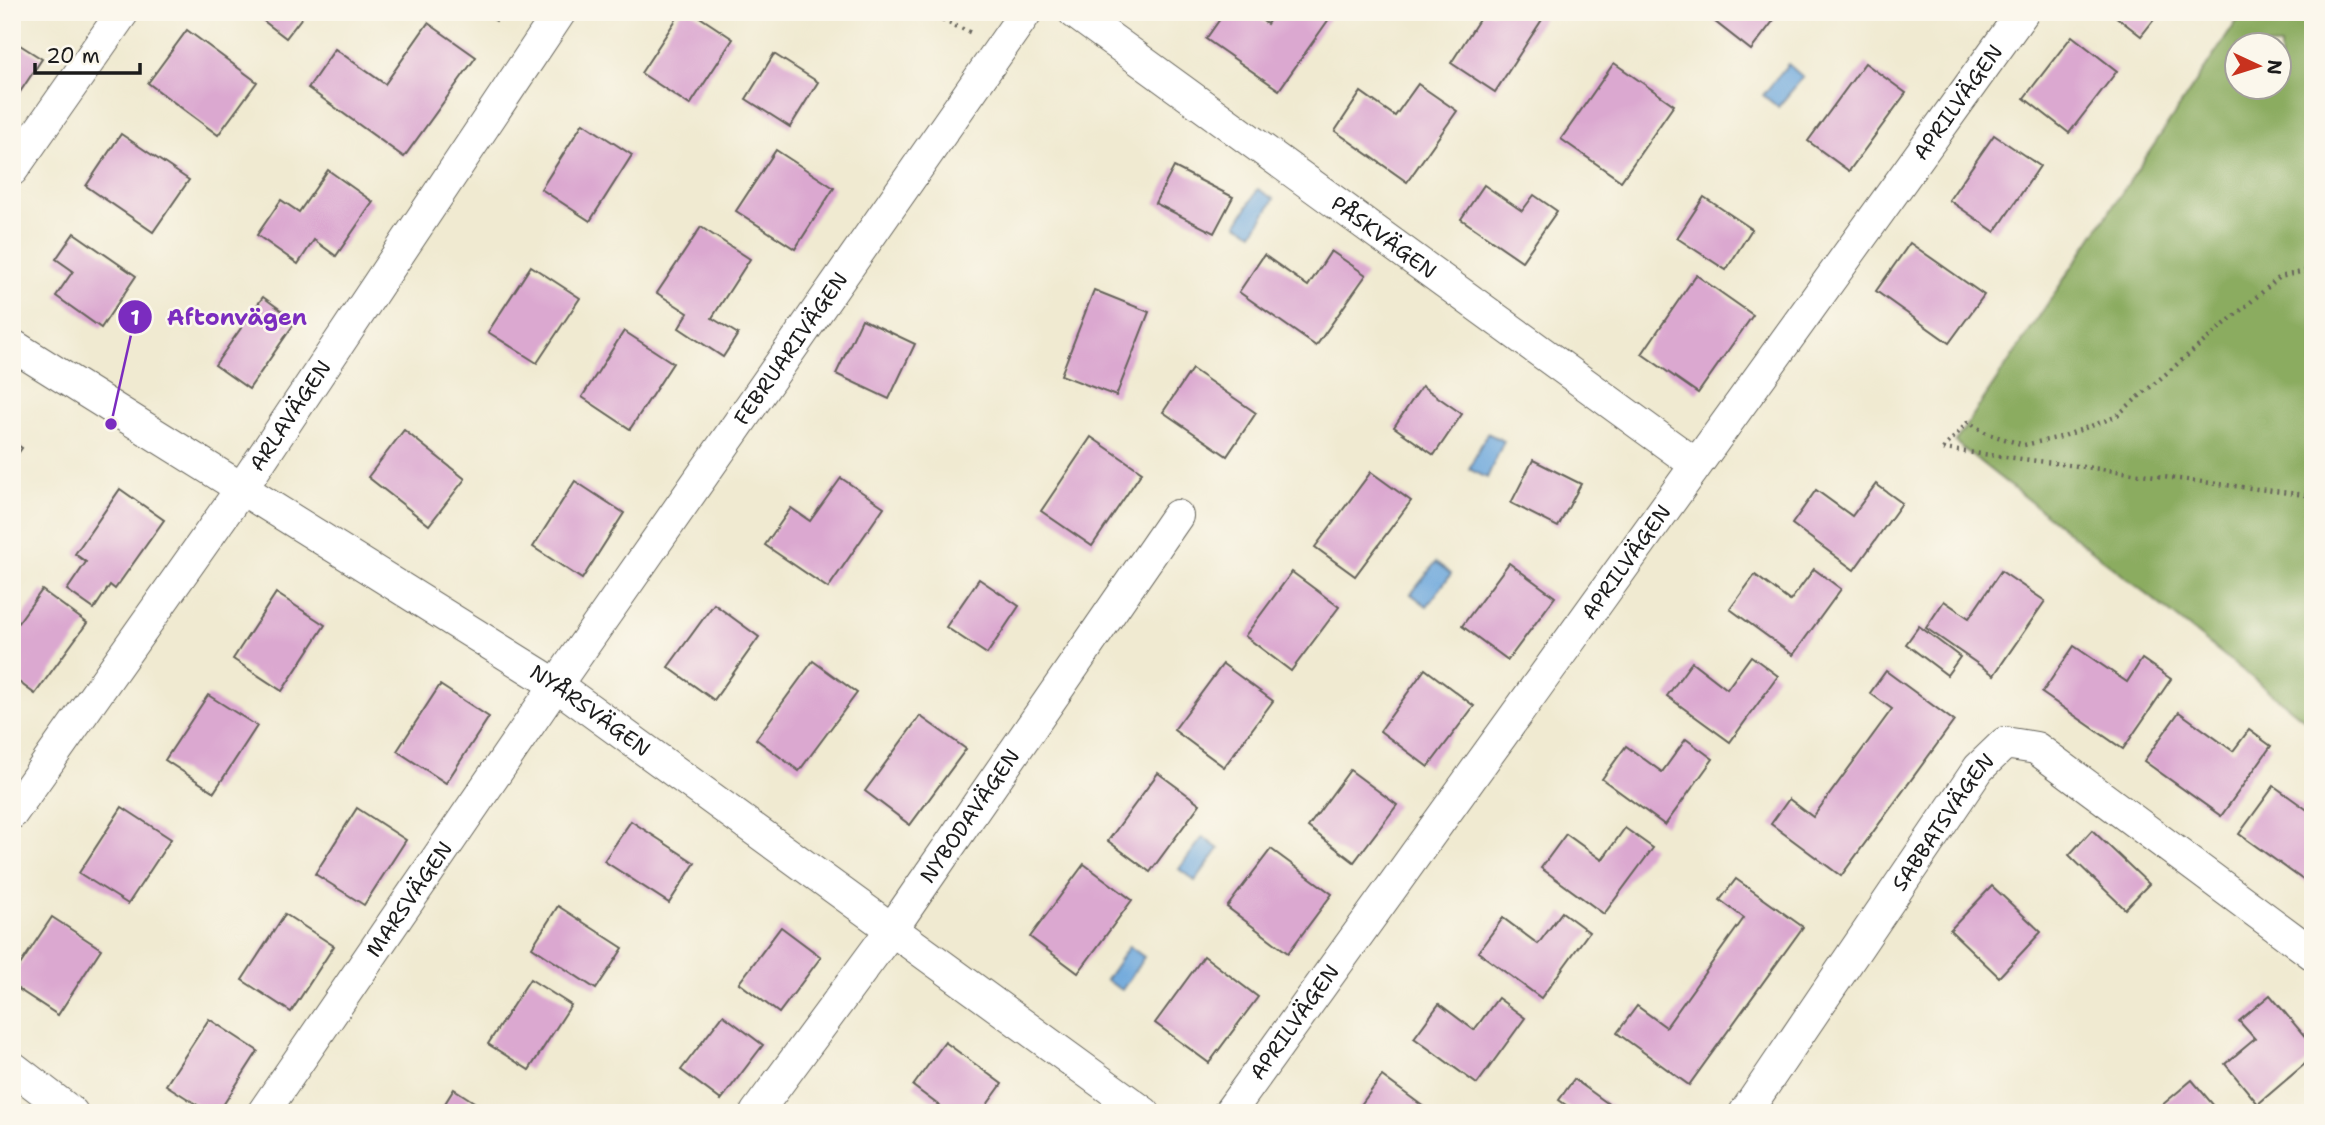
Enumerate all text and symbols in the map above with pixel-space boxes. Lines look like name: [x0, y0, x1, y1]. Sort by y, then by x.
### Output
scale bar: [35, 32, 140, 76]
north arrow: [2224, 32, 2294, 102]
street label: APRILVÄGEN: [1907, 39, 2009, 166]
text: 20 m: [46, 42, 100, 70]
text: N: [2261, 59, 2287, 76]
street label: PÅSKVÄGEN: [1325, 190, 1442, 285]
street label: FEBRUARIVÄGEN: [728, 267, 854, 431]
callout: Aftonvägen: [117, 295, 321, 339]
text: Aftonvägen: [167, 302, 307, 332]
text: 1: [130, 304, 140, 332]
street label: ARLAVÄGEN: [243, 355, 337, 477]
street label: APRILVÄGEN: [1575, 499, 1677, 626]
street label: NYÅRSVÄGEN: [525, 658, 656, 763]
street label: NYBODAVÄGEN: [914, 743, 1026, 889]
street label: SABBATSVÄGEN: [1886, 747, 2000, 896]
street label: MARSVÄGEN: [360, 836, 459, 963]
street label: APRILVÄGEN: [1243, 959, 1346, 1086]

